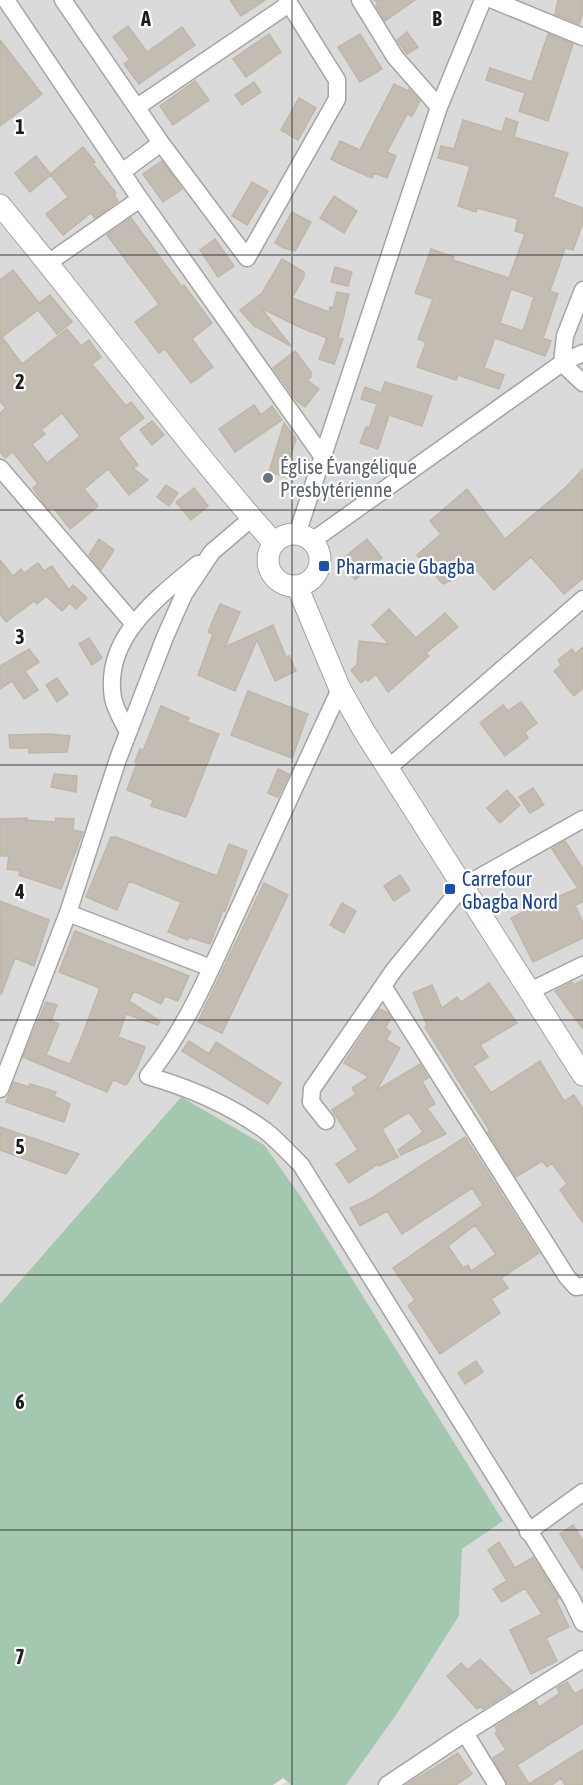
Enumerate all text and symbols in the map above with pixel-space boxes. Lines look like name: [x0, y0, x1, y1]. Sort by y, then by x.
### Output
text: A: [140, 7, 151, 30]
text: B: [432, 7, 442, 30]
text: 1: [15, 115, 25, 138]
text: 2: [15, 370, 25, 393]
place label: Église Évangélique Presbytérienne: [280, 455, 417, 501]
marker: Église Évangélique Presbytérienne: [261, 471, 275, 485]
place label: Pharmacie Gbagba: [336, 555, 475, 578]
marker: Pharmacie Gbagba: [317, 559, 331, 573]
text: 3: [15, 625, 25, 648]
place label: Carrefour Gbagba Nord: [462, 867, 558, 913]
text: 4: [14, 880, 25, 903]
marker: Carrefour Gbagba Nord: [443, 882, 457, 896]
text: 5: [15, 1135, 25, 1158]
text: 6: [15, 1390, 25, 1413]
text: 7: [15, 1645, 25, 1668]

